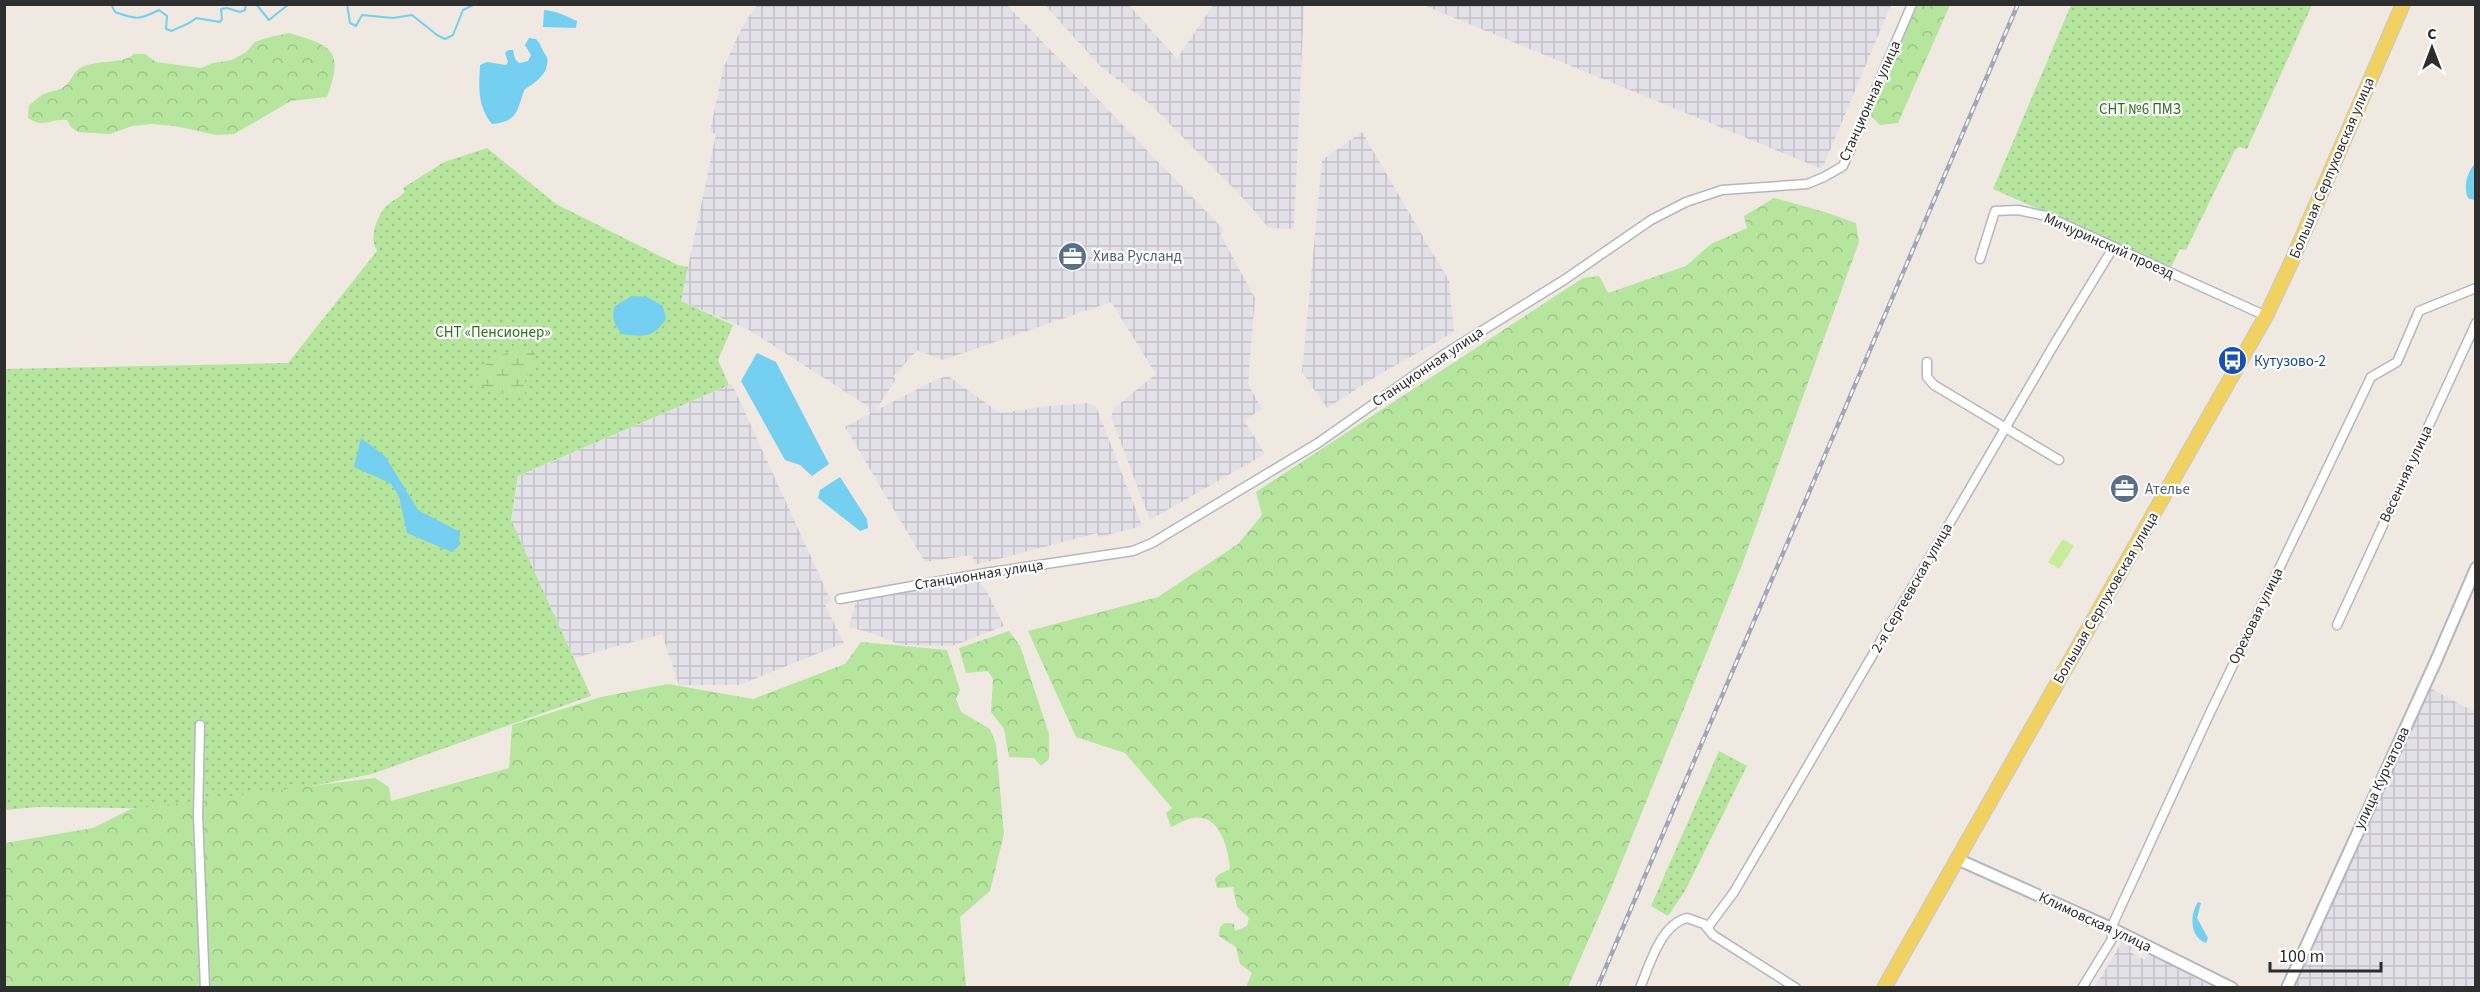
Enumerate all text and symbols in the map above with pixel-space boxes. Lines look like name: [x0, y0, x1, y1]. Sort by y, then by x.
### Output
north arrow: [2402, 18, 2462, 78]
text: С: [2427, 23, 2437, 45]
street label: Станционная улица: [1834, 37, 1906, 165]
street label: Большая Серпуховская улица: [2284, 74, 2380, 262]
park label: СНТ №6 ПМЗ: [2099, 99, 2181, 120]
street label: Мичуринский проезд: [2041, 208, 2177, 284]
office icon: Хива Русланд: [1056, 240, 1088, 272]
place label: Хива Русланд: [1093, 246, 1182, 267]
park label: СНТ «Пенсионер»: [435, 322, 551, 343]
street label: Станционная улица: [1368, 322, 1488, 412]
bus stop icon: Кутузово-2: [2217, 345, 2249, 377]
place label: Кутузово-2: [2254, 351, 2326, 372]
street label: Весенняя улица: [2374, 422, 2438, 526]
office icon: Ателье: [2108, 473, 2140, 505]
place label: Ателье: [2145, 479, 2190, 500]
street label: Большая Серпуховская улица: [2048, 508, 2164, 688]
street label: 2-я Сергеевская улица: [1866, 519, 1958, 657]
street label: Станционная улица: [913, 554, 1045, 596]
street label: Ореховая улица: [2223, 564, 2289, 668]
street label: улица Курчатова: [2349, 723, 2415, 833]
street label: Климовская улица: [2035, 887, 2155, 957]
scale bar: [2270, 935, 2381, 973]
text: 100 m: [2279, 944, 2324, 969]

